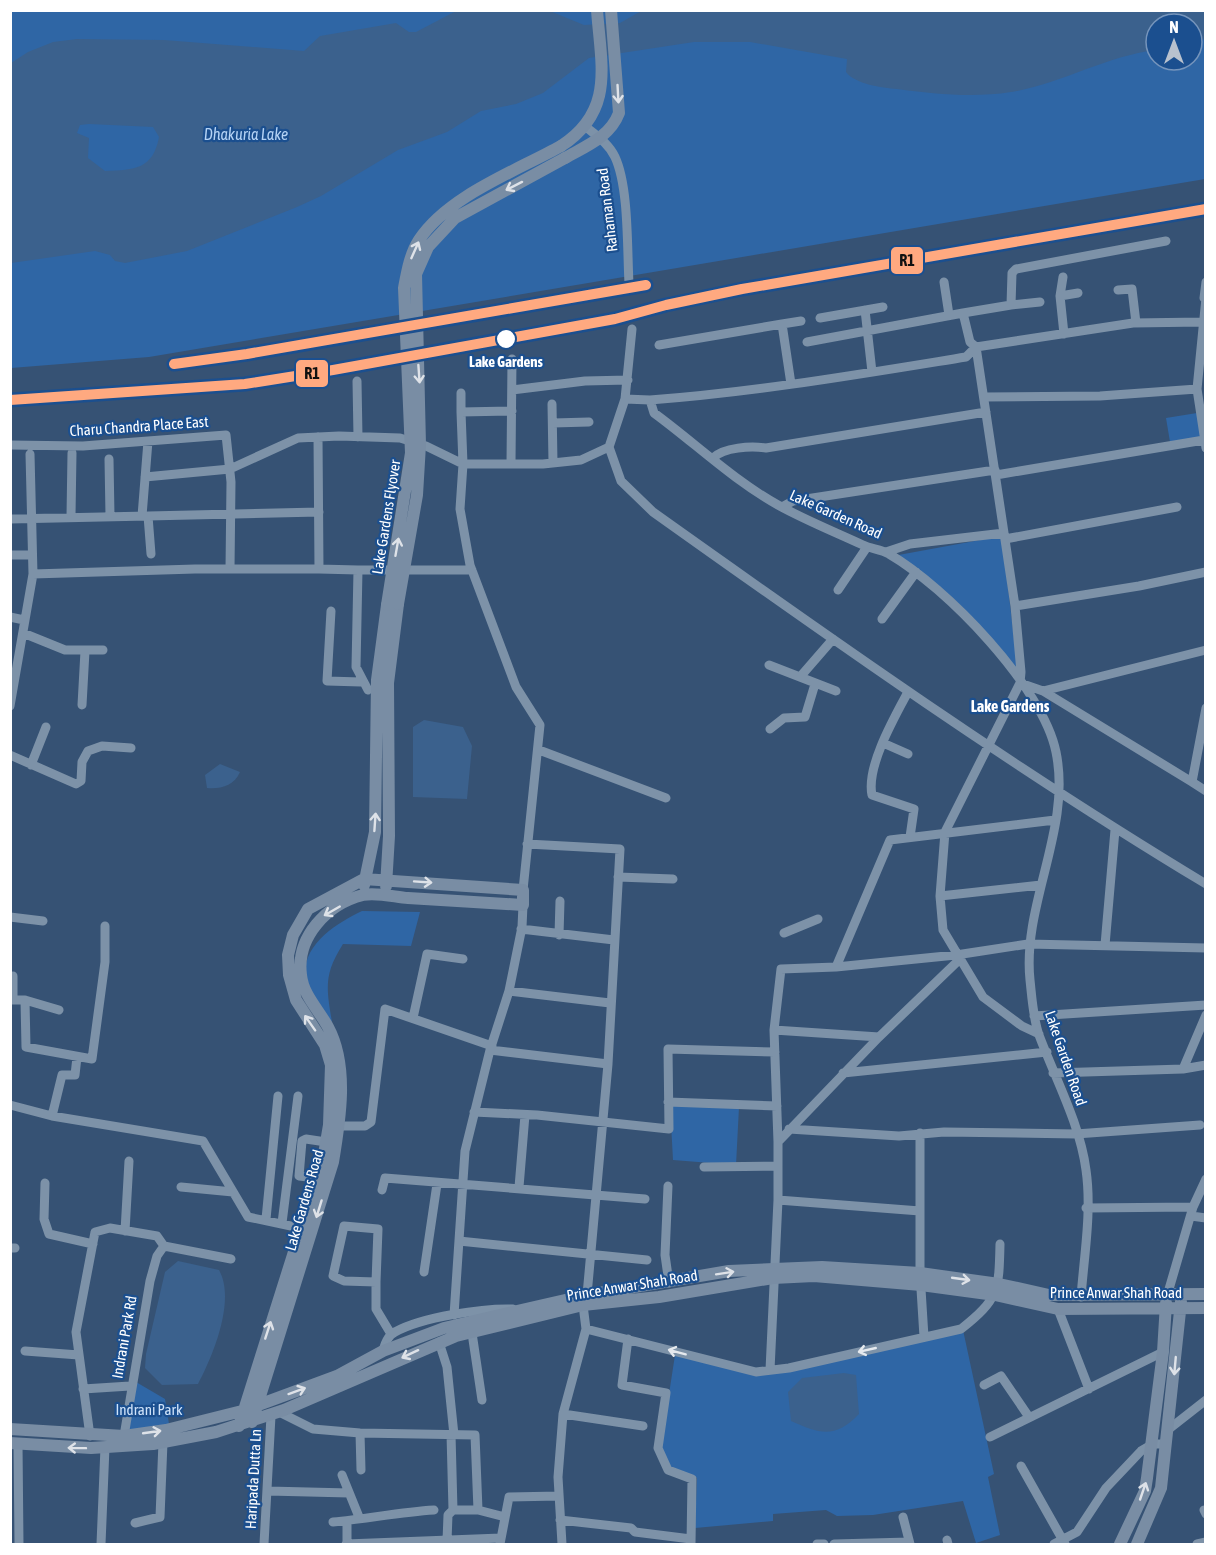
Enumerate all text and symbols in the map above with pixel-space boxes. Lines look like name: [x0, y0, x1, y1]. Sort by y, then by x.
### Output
north arrow: [1144, 12, 1204, 72]
text: N: [1169, 18, 1179, 36]
one-way arrow: [613, 84, 624, 104]
water label: Dhakuria Lake: [204, 125, 288, 143]
street label: Rahaman Road: [593, 167, 621, 253]
one-way arrow: [505, 181, 523, 192]
one-way arrow: [409, 241, 421, 259]
line badge: R1: [890, 246, 924, 275]
text: R1: [899, 251, 915, 269]
marker: Lake Gardens: [495, 328, 517, 350]
place label: Lake Gardens: [469, 353, 544, 370]
line badge: R1: [295, 359, 329, 388]
text: R1: [304, 364, 320, 382]
one-way arrow: [414, 364, 425, 384]
street label: Charu Chandra Place East: [69, 413, 209, 439]
street label: Lake Gardens Flyover: [369, 458, 404, 576]
street label: Lake Garden Road: [787, 486, 885, 542]
one-way arrow: [392, 538, 403, 557]
district label: Lake Gardens: [971, 697, 1050, 715]
one-way arrow: [370, 812, 381, 832]
one-way arrow: [412, 877, 432, 888]
one-way arrow: [324, 906, 341, 918]
street label: Lake Garden Road: [1042, 1008, 1090, 1108]
one-way arrow: [304, 1016, 316, 1032]
street label: Lake Gardens Road: [281, 1147, 327, 1253]
one-way arrow: [312, 1199, 323, 1218]
street label: Prince Anwar Shah Road: [565, 1266, 699, 1304]
one-way arrow: [715, 1267, 734, 1278]
one-way arrow: [951, 1273, 971, 1284]
street label: Prince Anwar Shah Road: [1050, 1284, 1182, 1301]
street label: Indrani Park Rd: [108, 1294, 140, 1380]
one-way arrow: [264, 1321, 275, 1340]
one-way arrow: [667, 1345, 686, 1357]
one-way arrow: [858, 1345, 877, 1356]
one-way arrow: [402, 1349, 420, 1361]
one-way arrow: [1170, 1356, 1181, 1376]
one-way arrow: [287, 1384, 306, 1395]
park label: Indrani Park: [115, 1401, 183, 1418]
one-way arrow: [142, 1427, 162, 1438]
street label: Haripada Dutta Ln: [242, 1429, 264, 1529]
one-way arrow: [68, 1442, 88, 1454]
one-way arrow: [1139, 1482, 1150, 1501]

